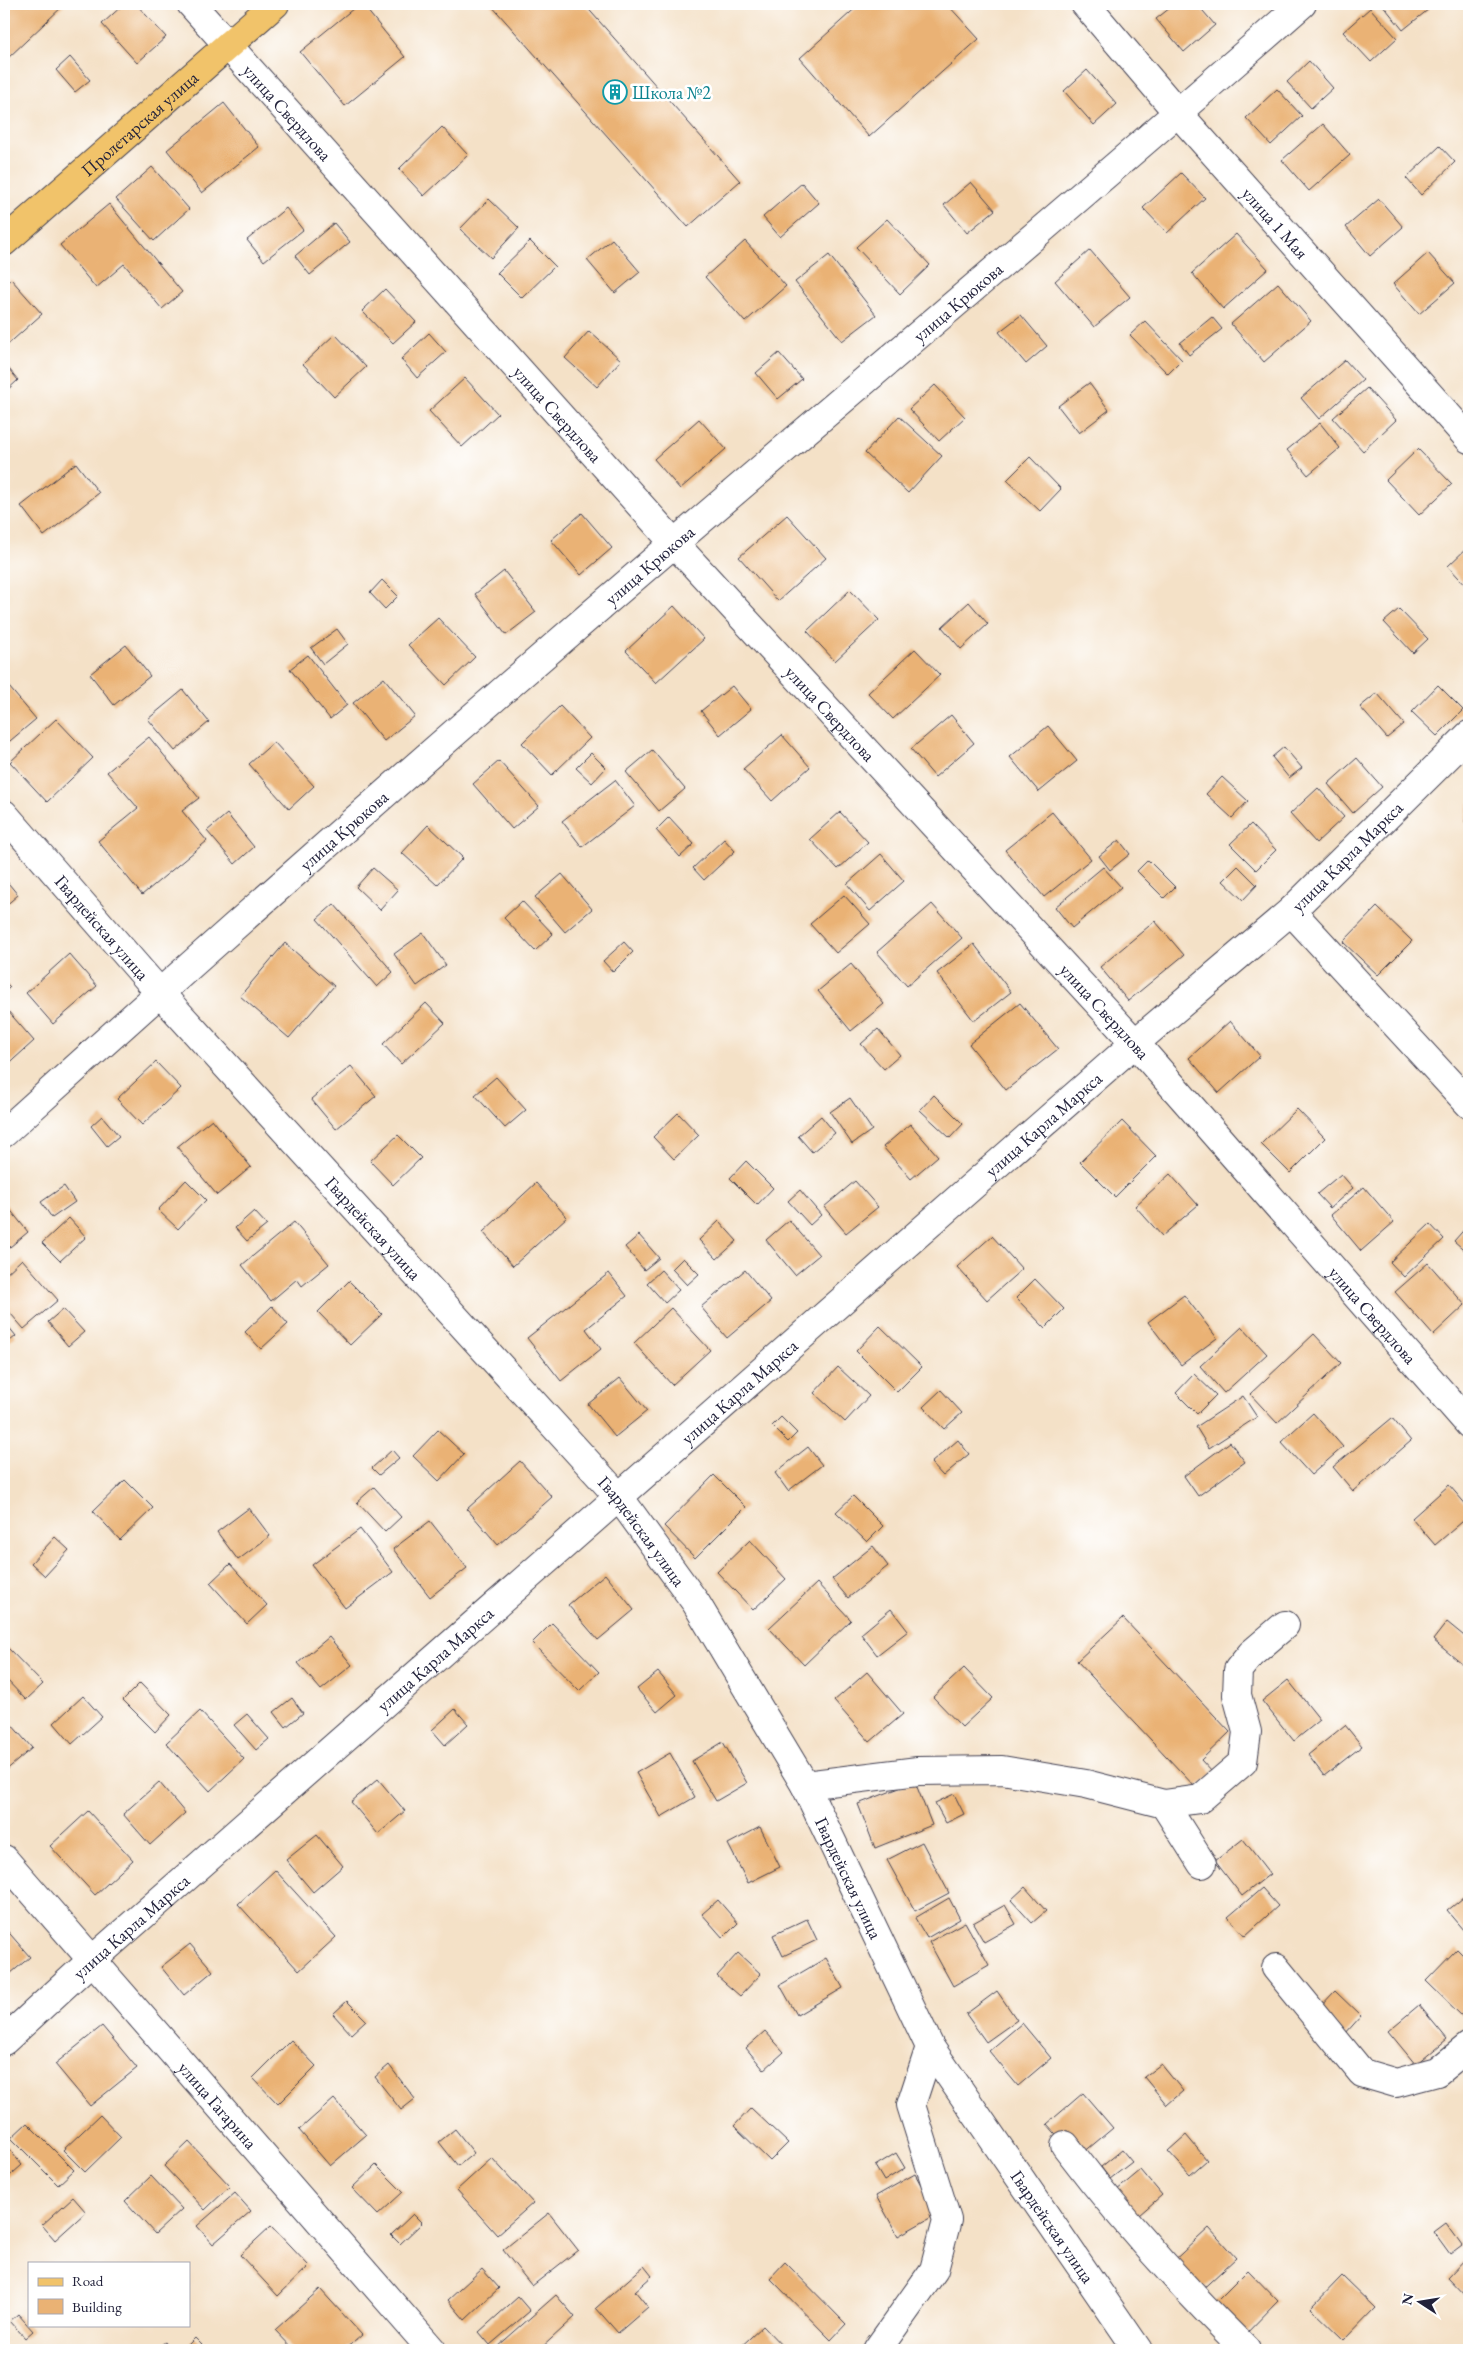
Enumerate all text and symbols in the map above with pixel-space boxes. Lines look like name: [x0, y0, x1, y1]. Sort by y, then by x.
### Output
street label: улица Свердлова: [238, 59, 338, 166]
street label: Пролетарская улица: [76, 65, 203, 181]
building icon: Школа №2: [602, 79, 628, 105]
place label: Школа №2: [632, 81, 711, 104]
street label: улица 1 Мая: [1237, 182, 1314, 263]
street label: улица Крюкова: [908, 257, 1008, 346]
street label: улица Свердлова: [509, 360, 608, 468]
street label: улица Крюкова: [600, 519, 699, 609]
street label: улица Свердлова: [781, 660, 881, 767]
street label: улица Крюкова: [294, 784, 393, 875]
street label: улица Карла Маркса: [1286, 795, 1408, 916]
street label: Гвардейская улица: [50, 870, 155, 985]
street label: улица Свердлова: [1055, 958, 1156, 1064]
street label: улица Карла Маркса: [980, 1066, 1107, 1181]
street label: Гвардейская улица: [321, 1171, 427, 1285]
street label: улица Свердлова: [1324, 1261, 1423, 1369]
street label: улица Карла Маркса: [676, 1333, 803, 1449]
street label: Гвардейская улица: [593, 1471, 692, 1591]
street label: улица Карла Маркса: [372, 1601, 499, 1716]
street label: Гвардейская улица: [810, 1813, 888, 1943]
street label: улица Карла Маркса: [68, 1868, 194, 1984]
street label: улица Гагарина: [174, 2056, 263, 2154]
street label: Гвардейская улица: [1006, 2165, 1100, 2288]
legend: [28, 2262, 190, 2326]
text: Road: [72, 2271, 104, 2290]
north arrow: [1396, 2276, 1446, 2326]
text: N: [1397, 2291, 1417, 2307]
text: Building: [72, 2297, 122, 2316]

